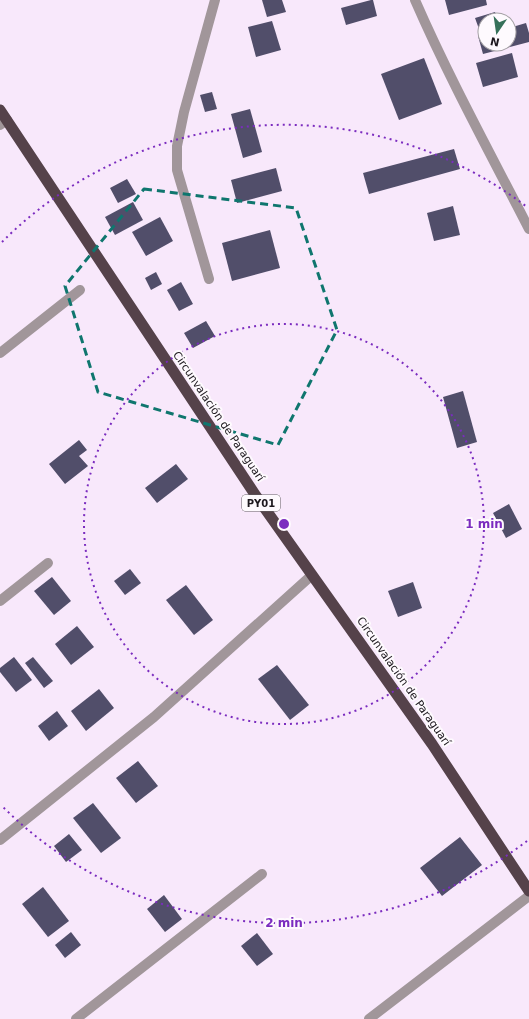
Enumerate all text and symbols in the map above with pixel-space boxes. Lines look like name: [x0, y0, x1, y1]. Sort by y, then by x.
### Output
north arrow: [477, 12, 517, 52]
text: N: [489, 34, 501, 49]
street label: Circunvalación de Paraguarí: [170, 349, 268, 485]
road number: PY01: [242, 495, 280, 511]
centre of rings: [277, 517, 291, 531]
text: 1 min: [465, 517, 503, 531]
street label: Circunvalación de Paraguarí: [354, 614, 454, 749]
text: 2 min: [265, 916, 303, 930]

